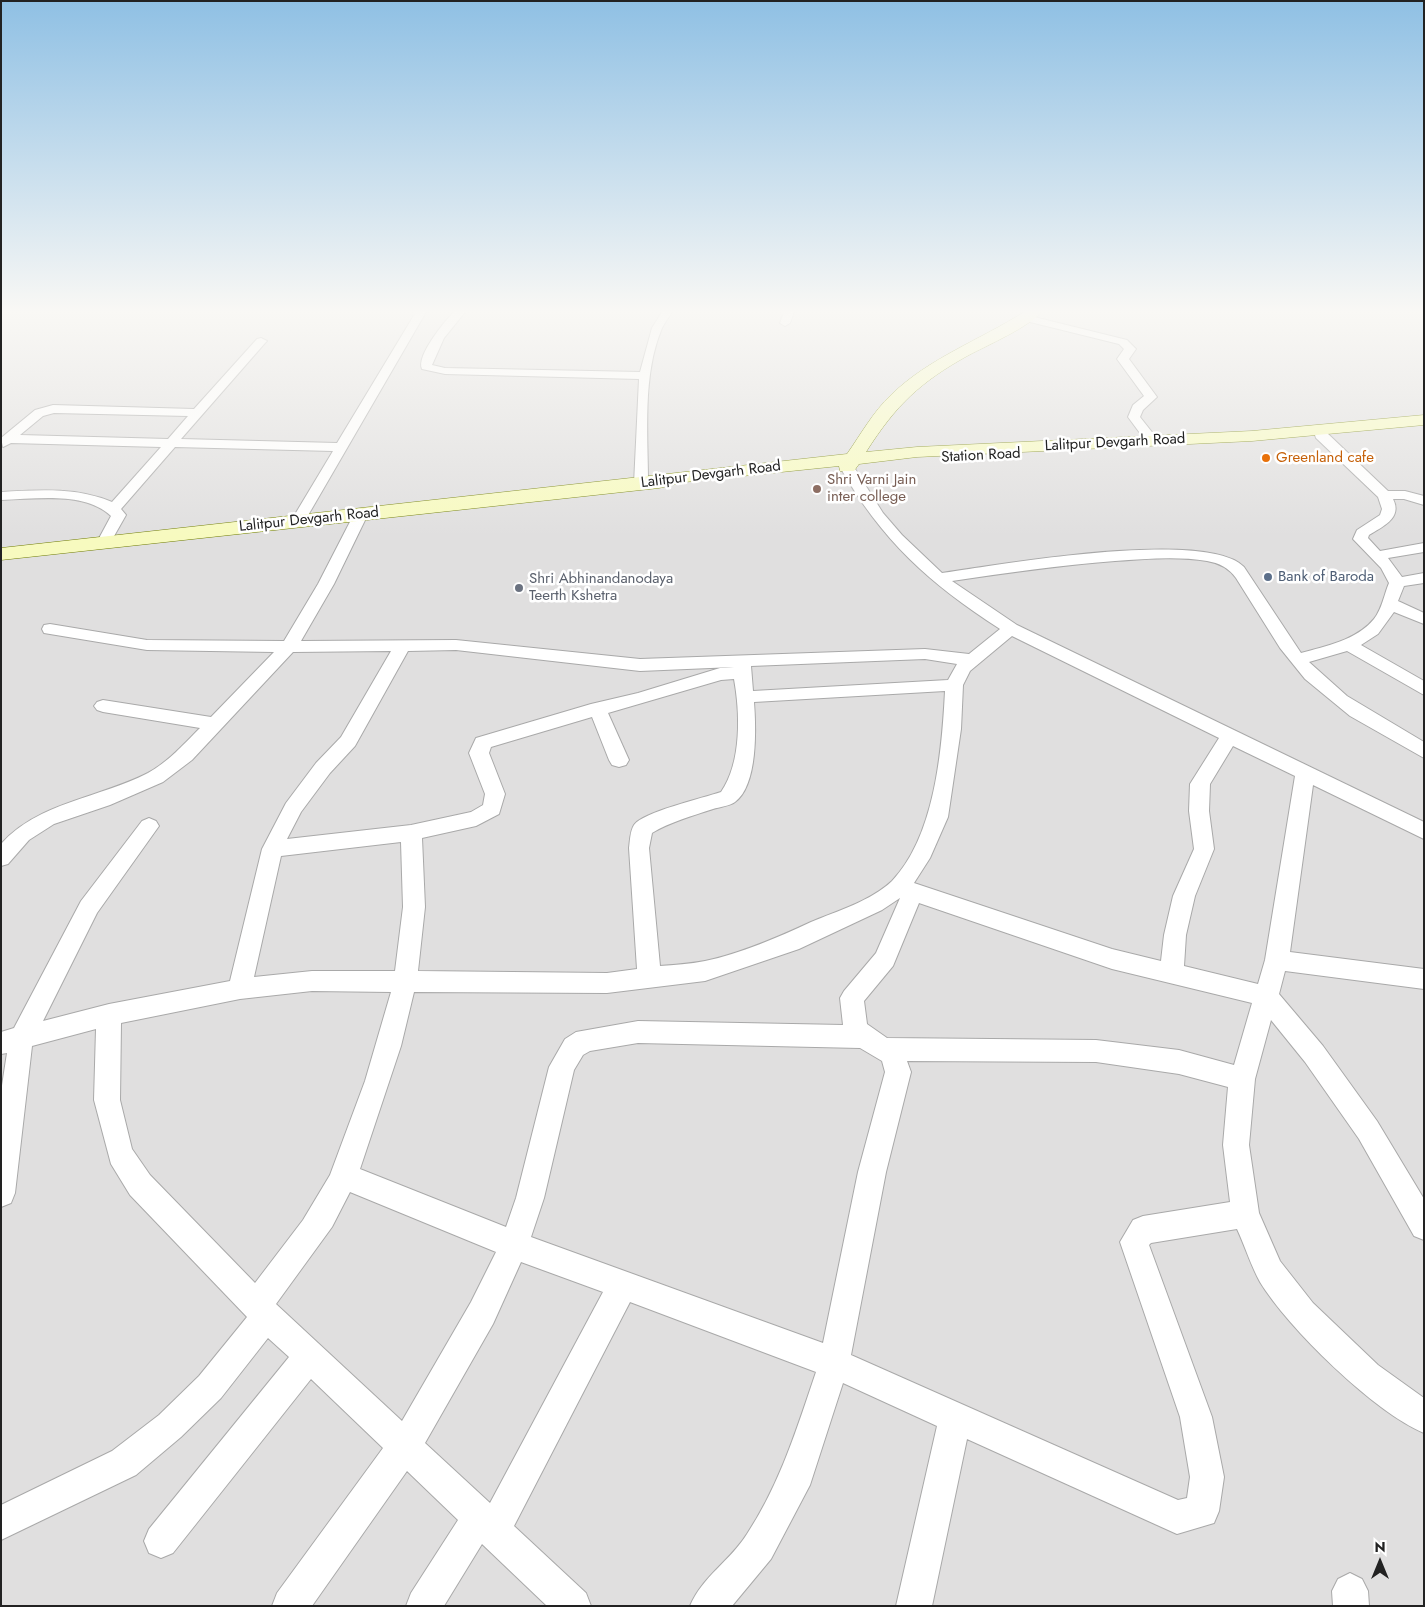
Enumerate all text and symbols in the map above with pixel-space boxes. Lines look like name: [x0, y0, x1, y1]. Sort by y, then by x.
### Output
street label: Lalitpur Devgarh Road: [1044, 430, 1186, 456]
street label: Station Road: [941, 445, 1021, 467]
place label: Greenland cafe: [1276, 449, 1374, 467]
marker: Greenland cafe: [1260, 452, 1272, 464]
street label: Lalitpur Devgarh Road: [640, 457, 782, 493]
place label: Shri Varni Jain inter college: [827, 471, 916, 506]
marker: Shri Varni Jain inter college: [811, 483, 823, 495]
street label: Lalitpur Devgarh Road: [238, 504, 380, 536]
place label: Bank of Baroda: [1278, 568, 1374, 586]
place label: Shri Abhinandanodaya Teerth Kshetra: [529, 570, 673, 605]
marker: Bank of Baroda: [1262, 571, 1274, 583]
marker: Shri Abhinandanodaya Teerth Kshetra: [513, 582, 525, 594]
north arrow: [1355, 1537, 1405, 1587]
text: N: [1374, 1537, 1386, 1557]

